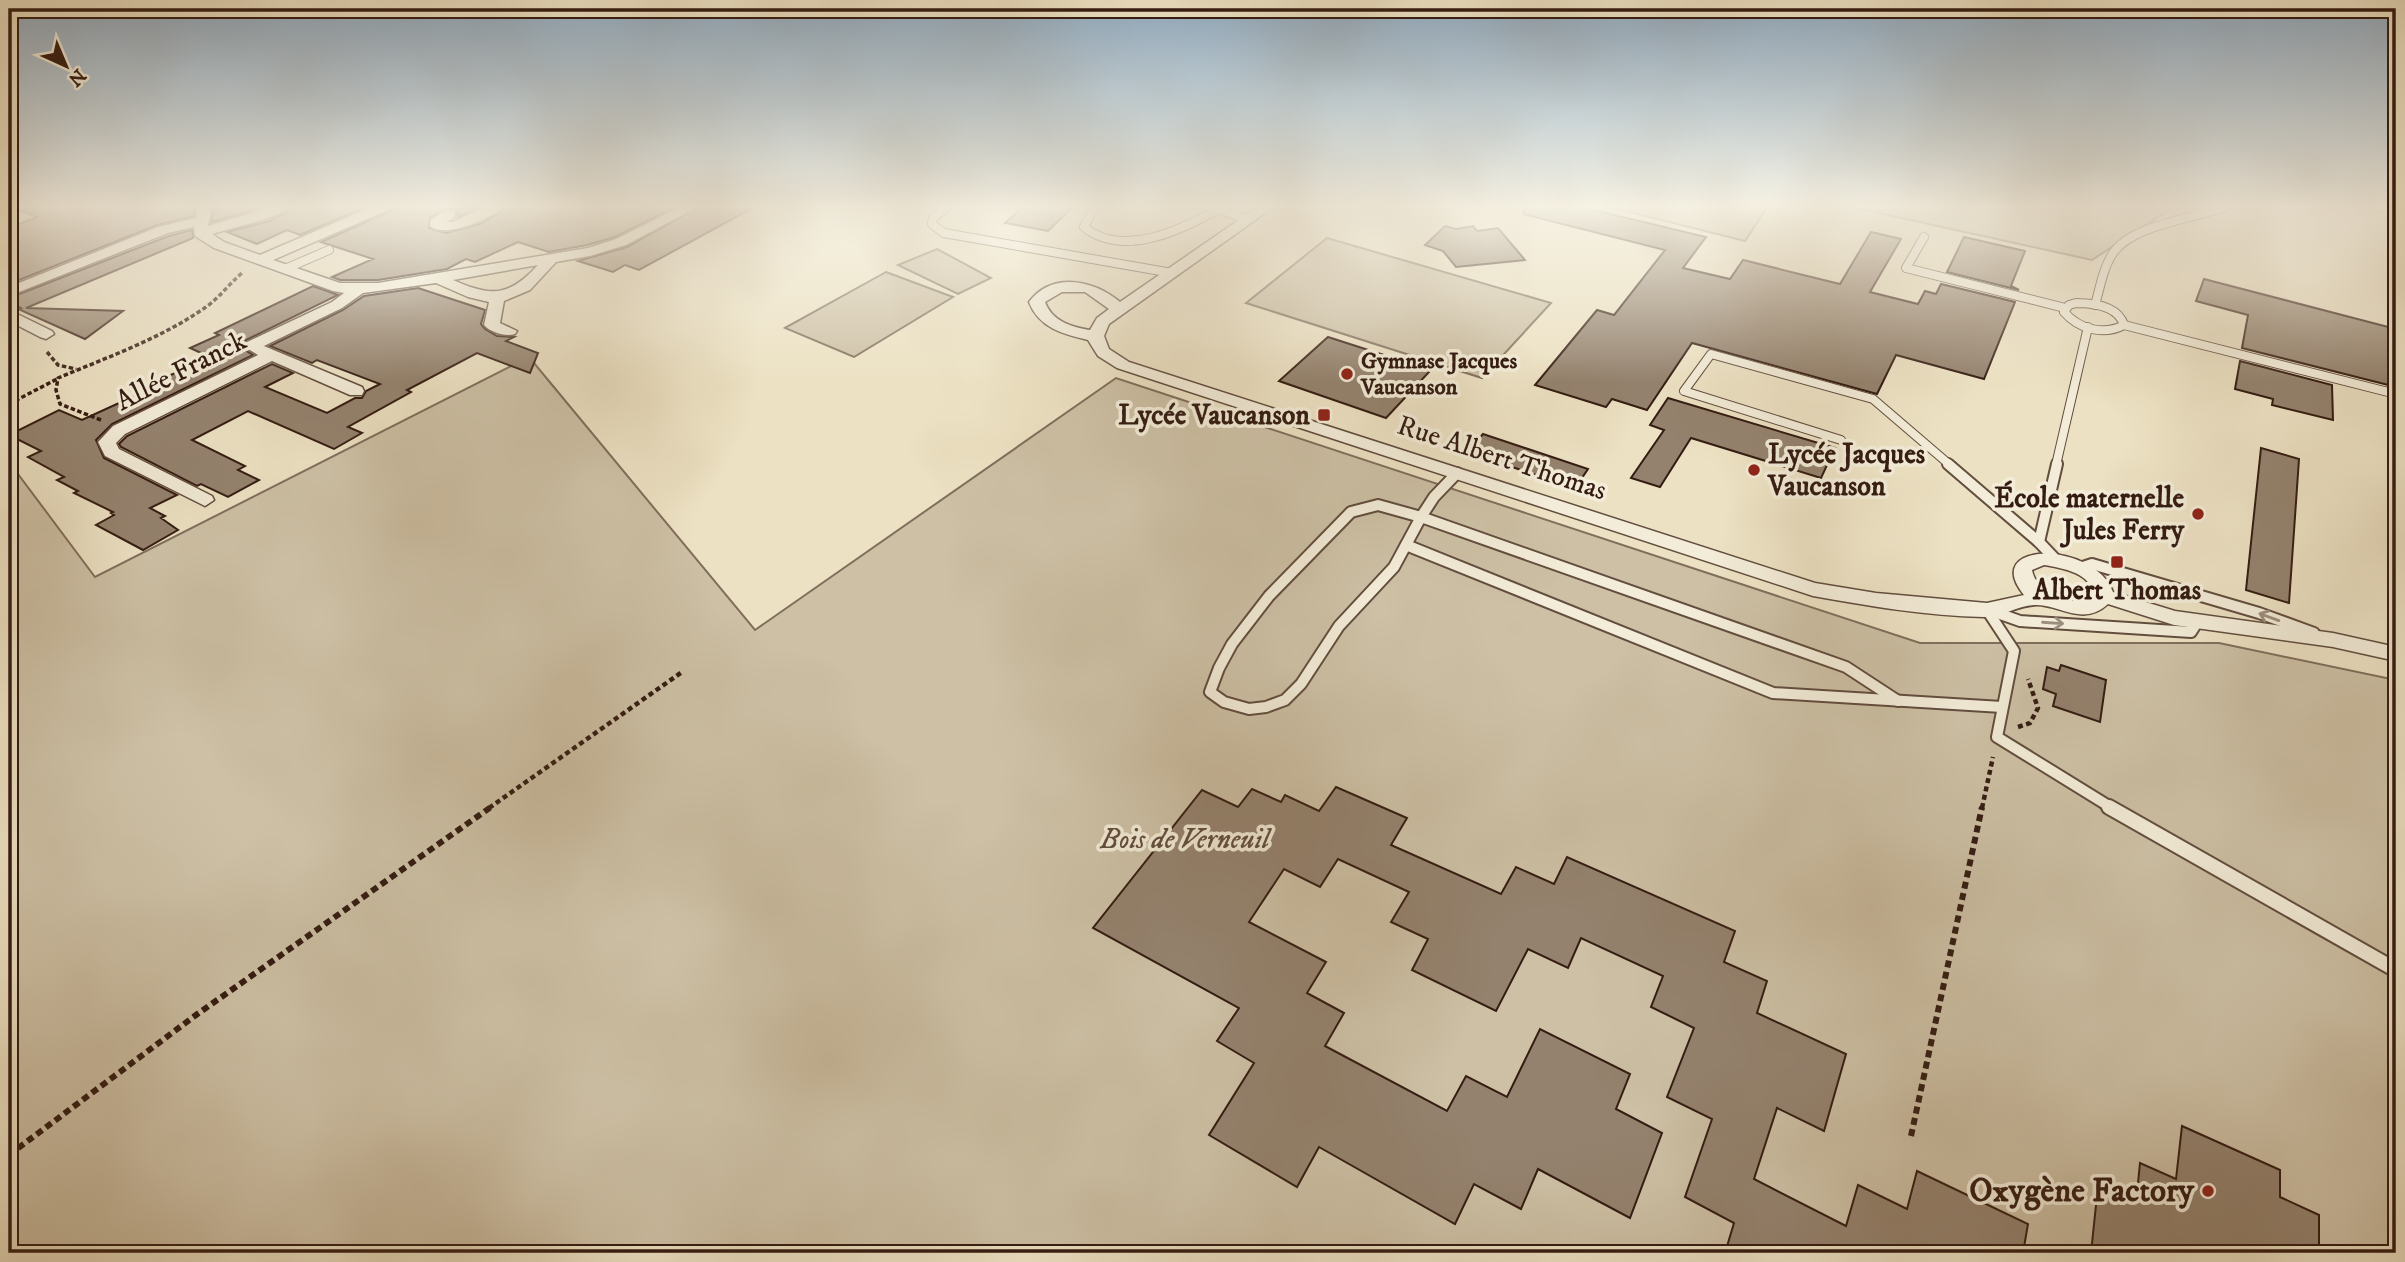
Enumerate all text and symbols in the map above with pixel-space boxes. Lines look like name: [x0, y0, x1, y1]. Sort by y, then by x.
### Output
north arrow: [32, 32, 102, 102]
text: N: [63, 63, 90, 91]
street label: Allée Franck: [110, 323, 252, 419]
place label: Gymnase Jacques Vaucanson: [1360, 347, 1518, 402]
marker: Gymnase Jacques Vaucanson: [1339, 366, 1355, 382]
place label: Lycée Vaucanson: [1118, 398, 1310, 433]
marker: Lycée Vaucanson: [1316, 407, 1332, 423]
street label: Rue Albert Thomas: [1393, 408, 1611, 508]
place label: Lycée Jacques Vaucanson: [1767, 437, 1926, 504]
marker: Lycée Jacques Vaucanson: [1746, 462, 1762, 478]
place label: École maternelle Jules Ferry: [1994, 480, 2185, 548]
marker: École maternelle Jules Ferry: [2190, 506, 2206, 522]
marker: Albert Thomas: [2109, 554, 2125, 570]
place label: Albert Thomas: [2032, 573, 2202, 608]
one-way arrow: [2259, 609, 2281, 622]
one-way arrow: [2041, 617, 2064, 630]
park label: Bois de Verneuil: [1100, 822, 1272, 857]
place label: Oxygène Factory: [1969, 1171, 2195, 1212]
marker: Oxygène Factory: [2200, 1183, 2216, 1199]

